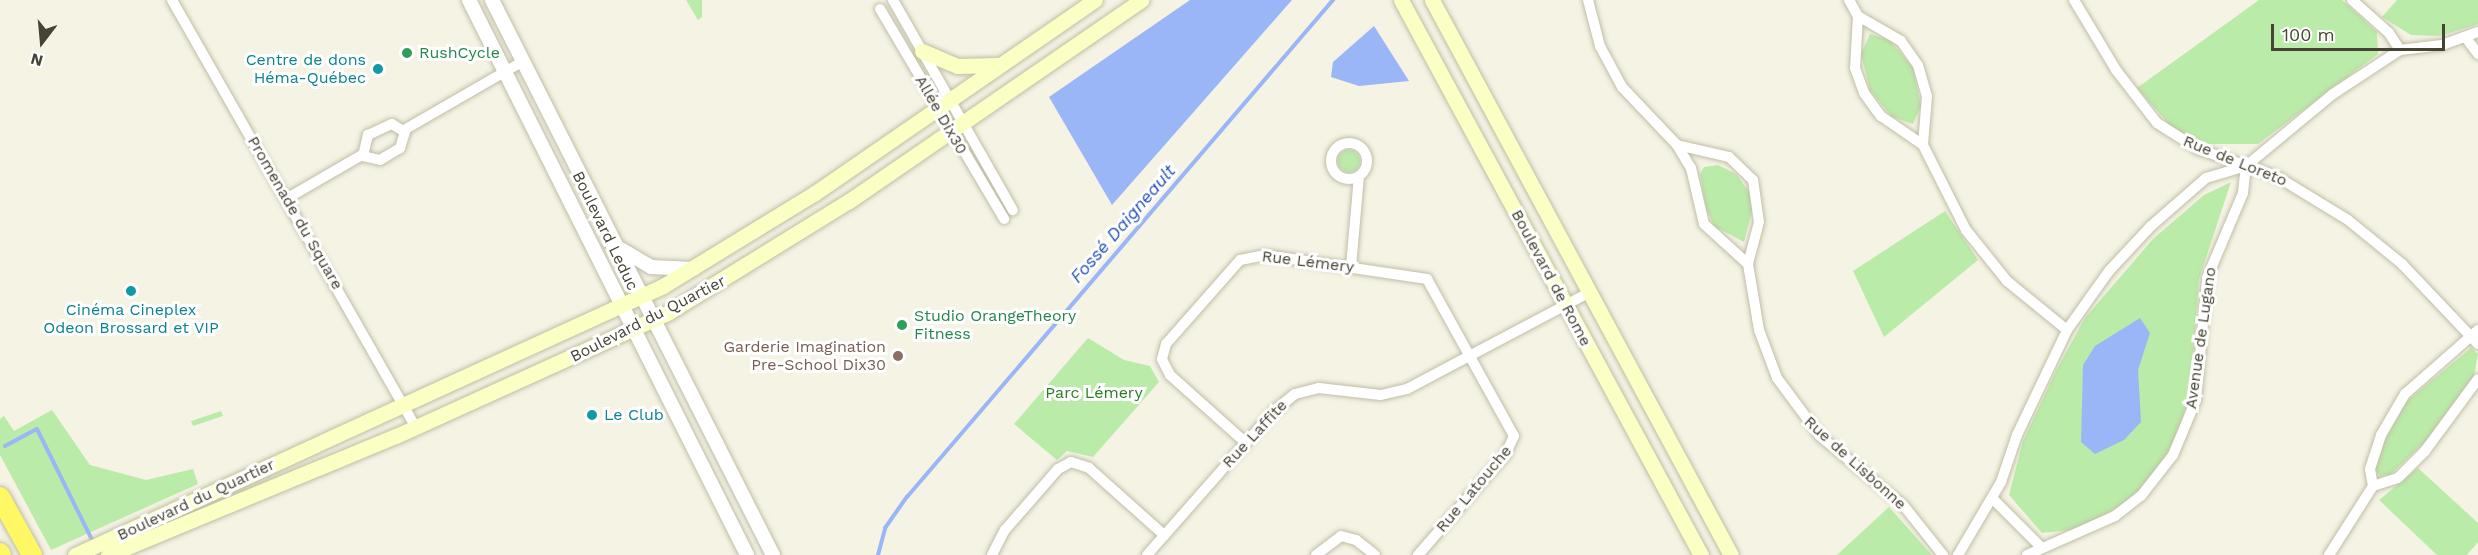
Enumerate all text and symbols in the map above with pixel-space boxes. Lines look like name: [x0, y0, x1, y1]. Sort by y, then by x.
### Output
north arrow: [12, 12, 72, 72]
scale bar: [2274, 12, 2448, 50]
text: 100 m: [2282, 24, 2335, 45]
place label: RushCycle: [419, 43, 500, 63]
marker: RushCycle: [400, 46, 414, 60]
text: N: [29, 49, 45, 71]
place label: Centre de dons Héma-Québec: [246, 50, 366, 88]
marker: Centre de dons Héma-Québec: [371, 62, 385, 76]
street label: Allée Dix30: [911, 72, 971, 158]
street label: Rue de Loreto: [2180, 131, 2290, 191]
street label: Promenade du Square: [243, 133, 347, 293]
water label: Fossé Daigneault: [1066, 160, 1180, 288]
street label: Boulevard Leduc: [568, 168, 642, 294]
street label: Boulevard de Rome: [1507, 206, 1595, 350]
street label: Rue Lémery: [1261, 247, 1355, 277]
street label: Avenue de Lugano: [2182, 266, 2220, 410]
street label: Boulevard du Quartier: [567, 271, 729, 367]
marker: Cinéma Cineplex Odeon Brossard et VIP: [124, 284, 138, 298]
place label: Cinéma Cineplex Odeon Brossard et VIP: [43, 300, 219, 338]
place label: Studio OrangeTheory Fitness: [914, 306, 1076, 344]
marker: Studio OrangeTheory Fitness: [895, 318, 909, 332]
place label: Garderie Imagination Pre-School Dix30: [724, 337, 886, 375]
marker: Garderie Imagination Pre-School Dix30: [891, 349, 905, 363]
park label: Parc Lémery: [1045, 383, 1143, 403]
street label: Rue Laffite: [1219, 396, 1291, 472]
place label: Le Club: [604, 405, 664, 425]
marker: Le Club: [585, 408, 599, 422]
street label: Rue de Lisbonne: [1800, 412, 1910, 514]
street label: Rue Latouche: [1432, 442, 1516, 536]
street label: Boulevard du Quartier: [114, 455, 278, 545]

